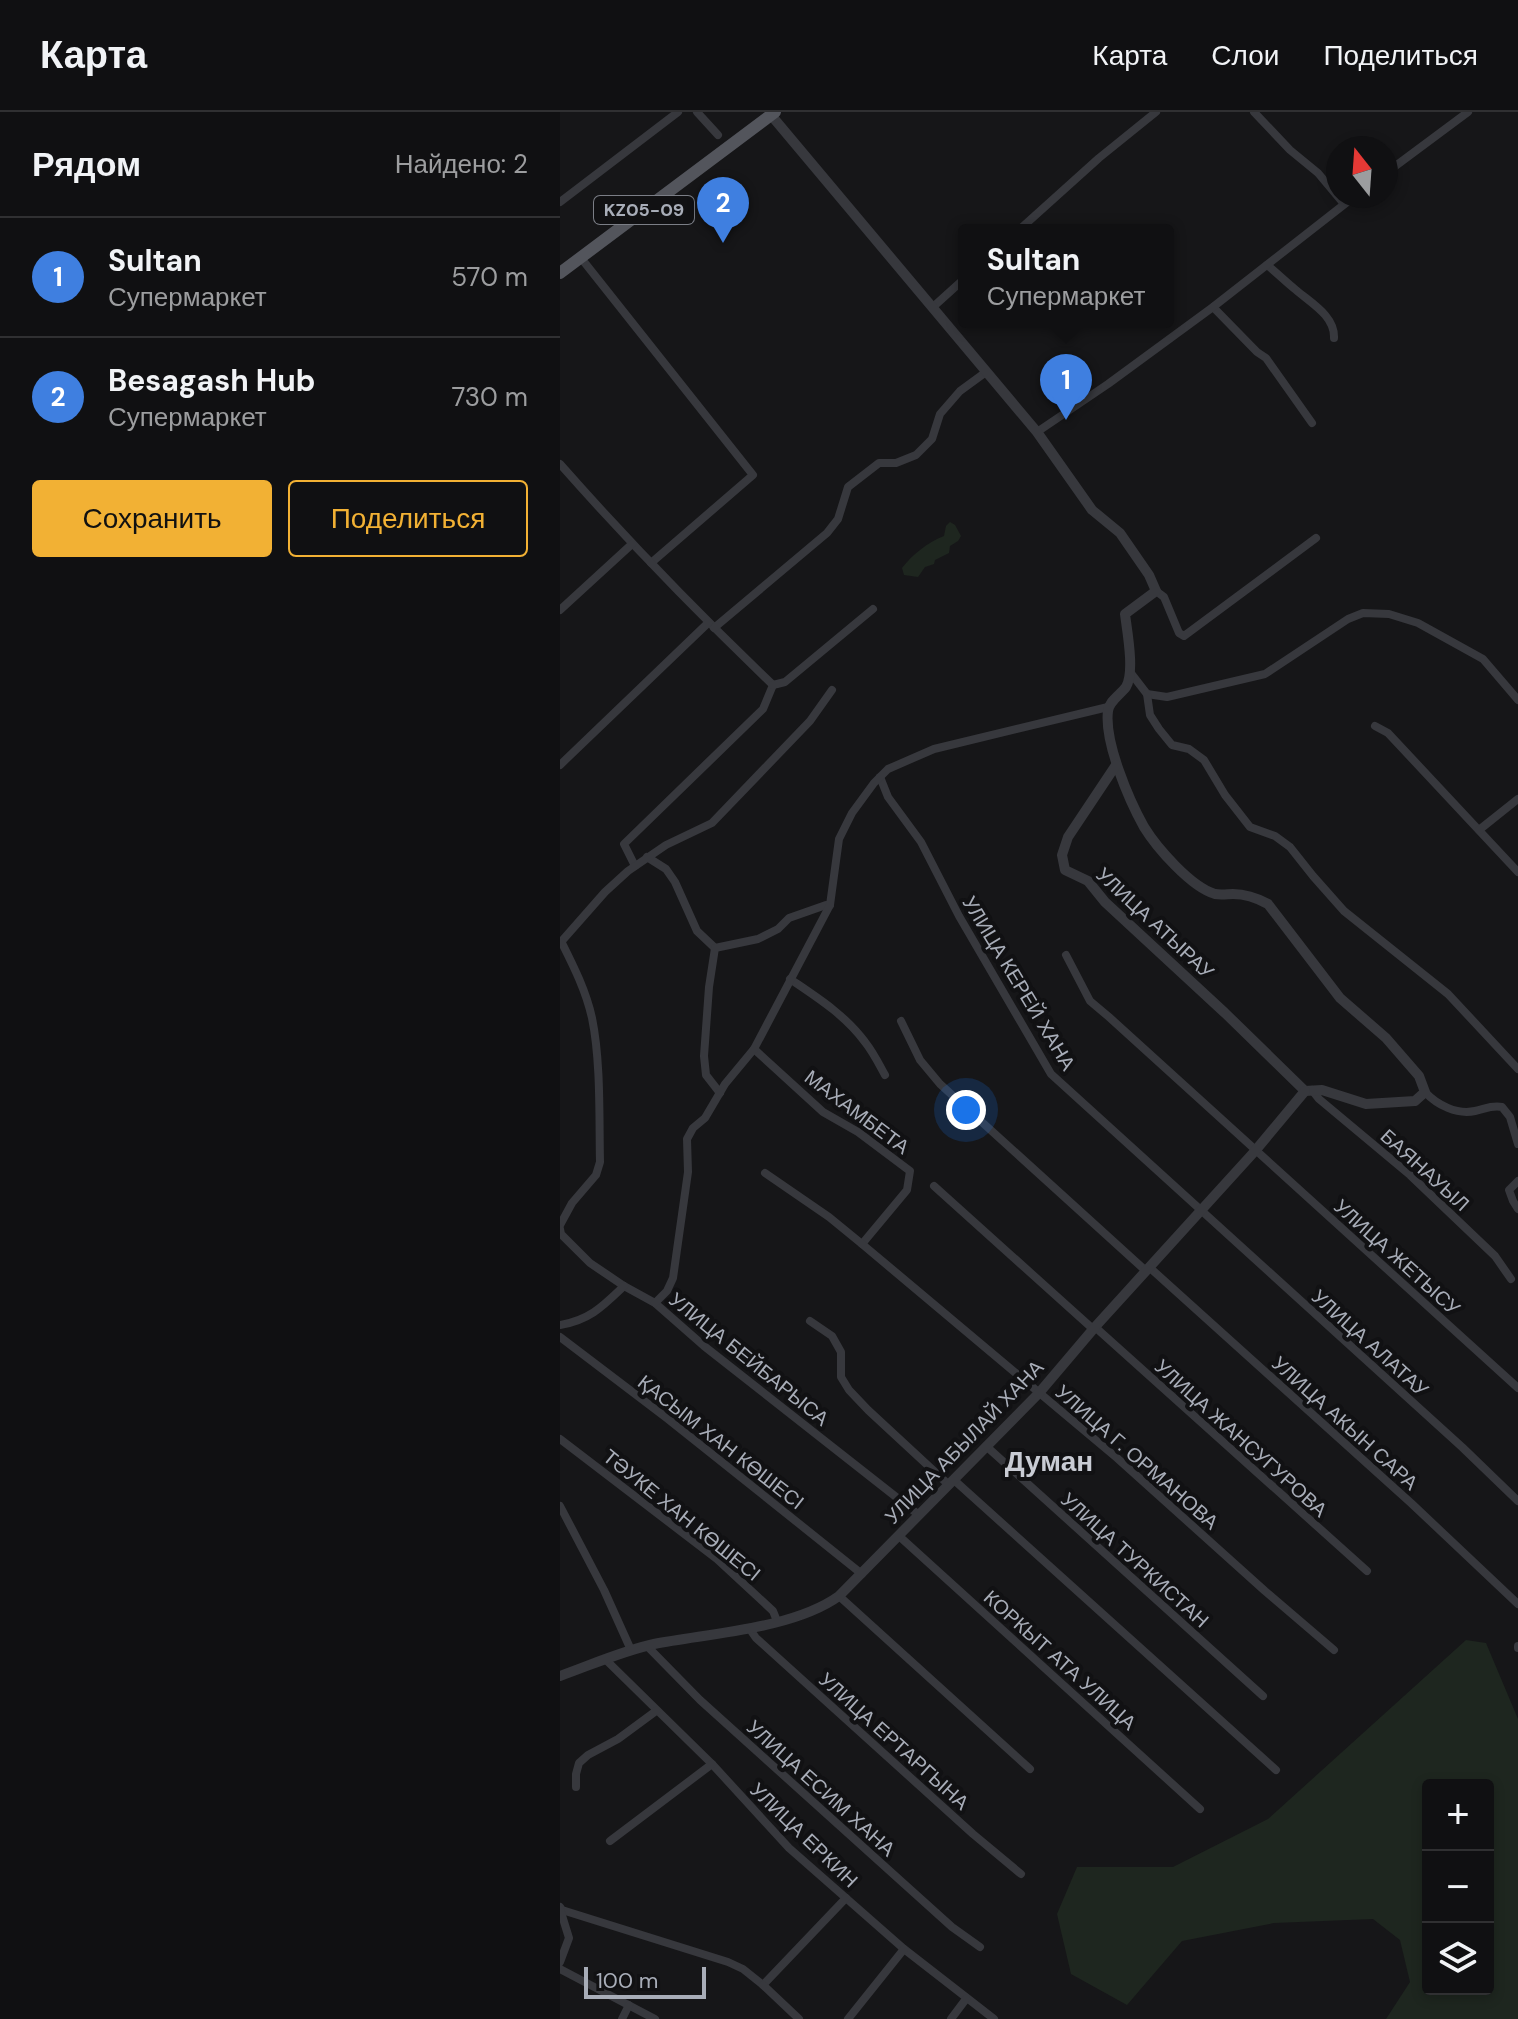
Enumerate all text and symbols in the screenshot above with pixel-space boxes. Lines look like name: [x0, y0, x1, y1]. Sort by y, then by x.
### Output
text: Карта: [40, 30, 147, 80]
text: Карта: [1092, 37, 1167, 74]
text: Слои: [1211, 37, 1279, 74]
text: Поделиться: [1323, 37, 1478, 74]
north arrow: [1326, 136, 1398, 208]
text: Рядом: [32, 142, 141, 187]
text: Найдено: 2: [395, 147, 528, 181]
pin: 2: [697, 177, 749, 243]
road number: KZ05-09: [594, 196, 694, 224]
popup: [958, 224, 1174, 328]
text: Sultan: [987, 240, 1080, 279]
text: Sultan: [108, 241, 202, 280]
text: 1: [53, 260, 63, 294]
text: 570 m: [451, 260, 528, 294]
text: Супермаркет: [987, 279, 1145, 313]
text: Супермаркет: [108, 280, 267, 314]
pin: 1: [1040, 354, 1092, 420]
text: Besagash Hub: [108, 361, 315, 400]
text: 2: [50, 380, 66, 414]
text: 730 m: [452, 380, 528, 414]
text: Супермаркет: [108, 400, 267, 434]
button: Сохранить: [32, 480, 272, 557]
button: Поделиться: [288, 480, 528, 557]
street label: УЛИЦА АТЫРАУ: [1091, 862, 1220, 984]
street label: УЛИЦА КЕРЕЙ ХАНА: [957, 891, 1082, 1075]
street label: МАХАМБЕТА: [799, 1064, 915, 1160]
your location: [946, 1090, 986, 1130]
street label: БАЯНАУЫЛ: [1375, 1123, 1475, 1217]
street label: УЛИЦА ЖЕТЫСУ: [1328, 1193, 1466, 1321]
street label: УЛИЦА АЛАТАУ: [1306, 1284, 1434, 1403]
street label: УЛИЦА БЕЙБАРЫСА: [664, 1287, 835, 1432]
street label: УЛИЦА АКЫН САРА: [1266, 1350, 1424, 1496]
street label: УЛИЦА ЖАНСУГУРОВА: [1149, 1353, 1333, 1523]
street label: УЛИЦА АБЫЛАЙ ХАНА: [879, 1354, 1049, 1529]
street label: ҚАСЫМ ХАН КӨШЕСІ: [633, 1369, 809, 1515]
street label: УЛИЦА Г. ОРМАНОВА: [1050, 1379, 1224, 1535]
street label: ТӘУКЕ ХАН КӨШЕСІ: [598, 1443, 766, 1587]
district label: Думан: [1005, 1443, 1093, 1480]
street label: УЛИЦА ТУРКИСТАН: [1056, 1487, 1214, 1633]
street label: КОРКЫТ АТА УЛИЦА: [978, 1584, 1142, 1736]
street label: УЛИЦА ЕРТАРГЫНА: [813, 1667, 975, 1816]
street label: УЛИЦА ЕСИМ ХАНА: [741, 1714, 901, 1862]
street label: УЛИЦА ЕРКИН: [745, 1777, 863, 1893]
map controls: [1422, 1779, 1494, 1995]
button: +: [1422, 1779, 1494, 1851]
button: −: [1422, 1851, 1494, 1923]
button: layers: [1422, 1923, 1494, 1995]
scale bar: [584, 1963, 706, 1999]
text: 100 m: [596, 1966, 658, 1995]

